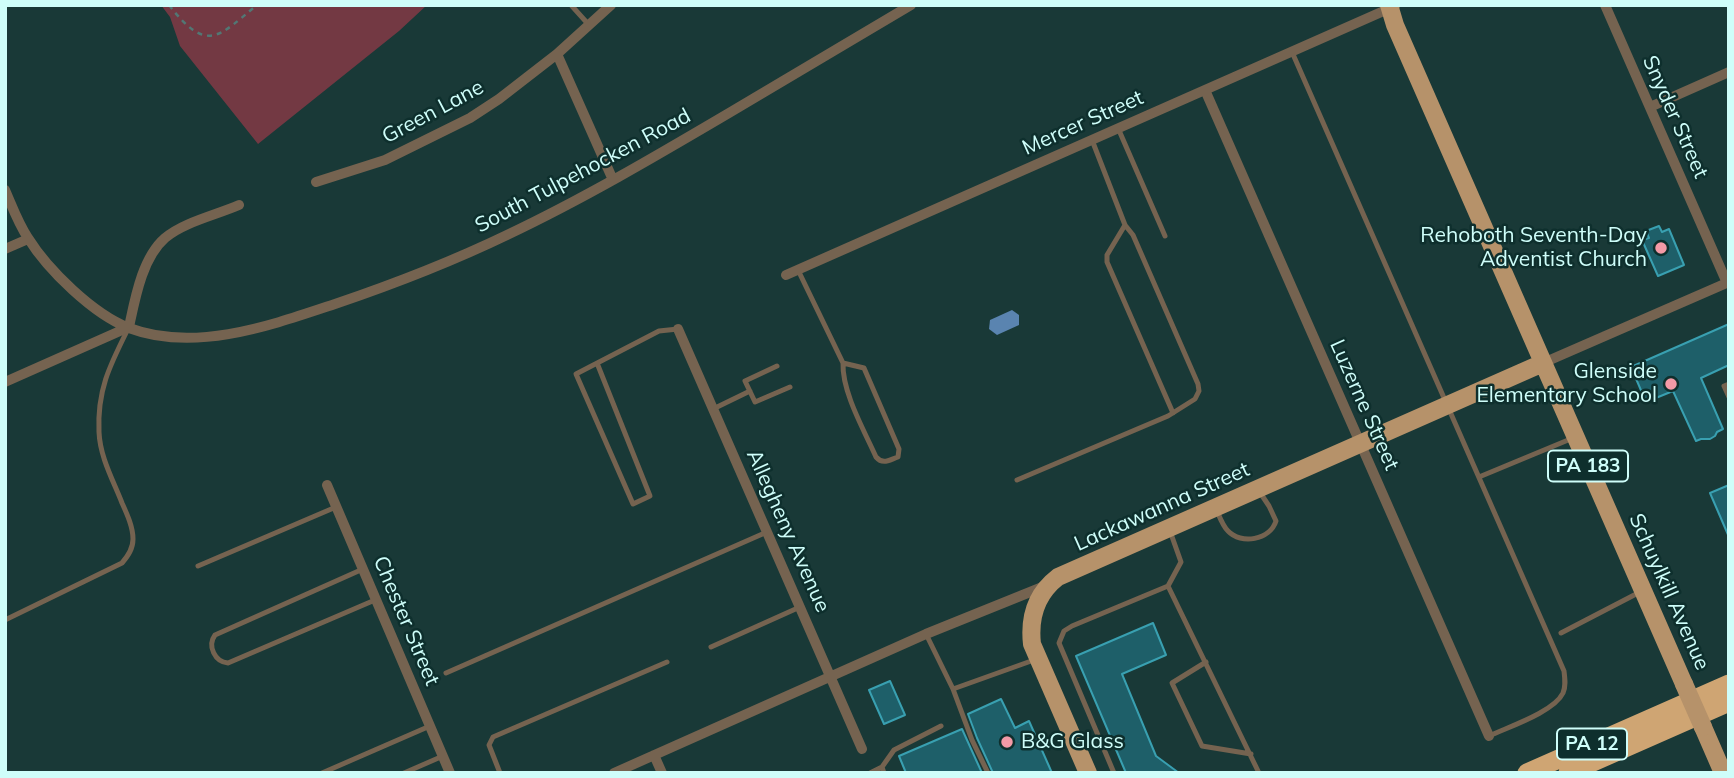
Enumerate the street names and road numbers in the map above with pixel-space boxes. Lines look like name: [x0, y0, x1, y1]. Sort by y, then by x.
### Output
street label: Snyder Street: [1637, 52, 1713, 182]
street label: Green Lane: [378, 75, 488, 149]
street label: Mercer Street: [1019, 85, 1147, 161]
street label: South Tulpehocken Road: [471, 103, 695, 239]
street label: Luzerne Street: [1324, 336, 1404, 474]
street label: Allegheny Avenue: [741, 446, 835, 616]
road number: PA 183: [1548, 450, 1628, 481]
street label: Lackawanna Street: [1071, 457, 1253, 557]
street label: Schuylkill Avenue: [1623, 510, 1715, 674]
street label: Chester Street: [367, 552, 445, 690]
road number: PA 12: [1557, 729, 1627, 760]

